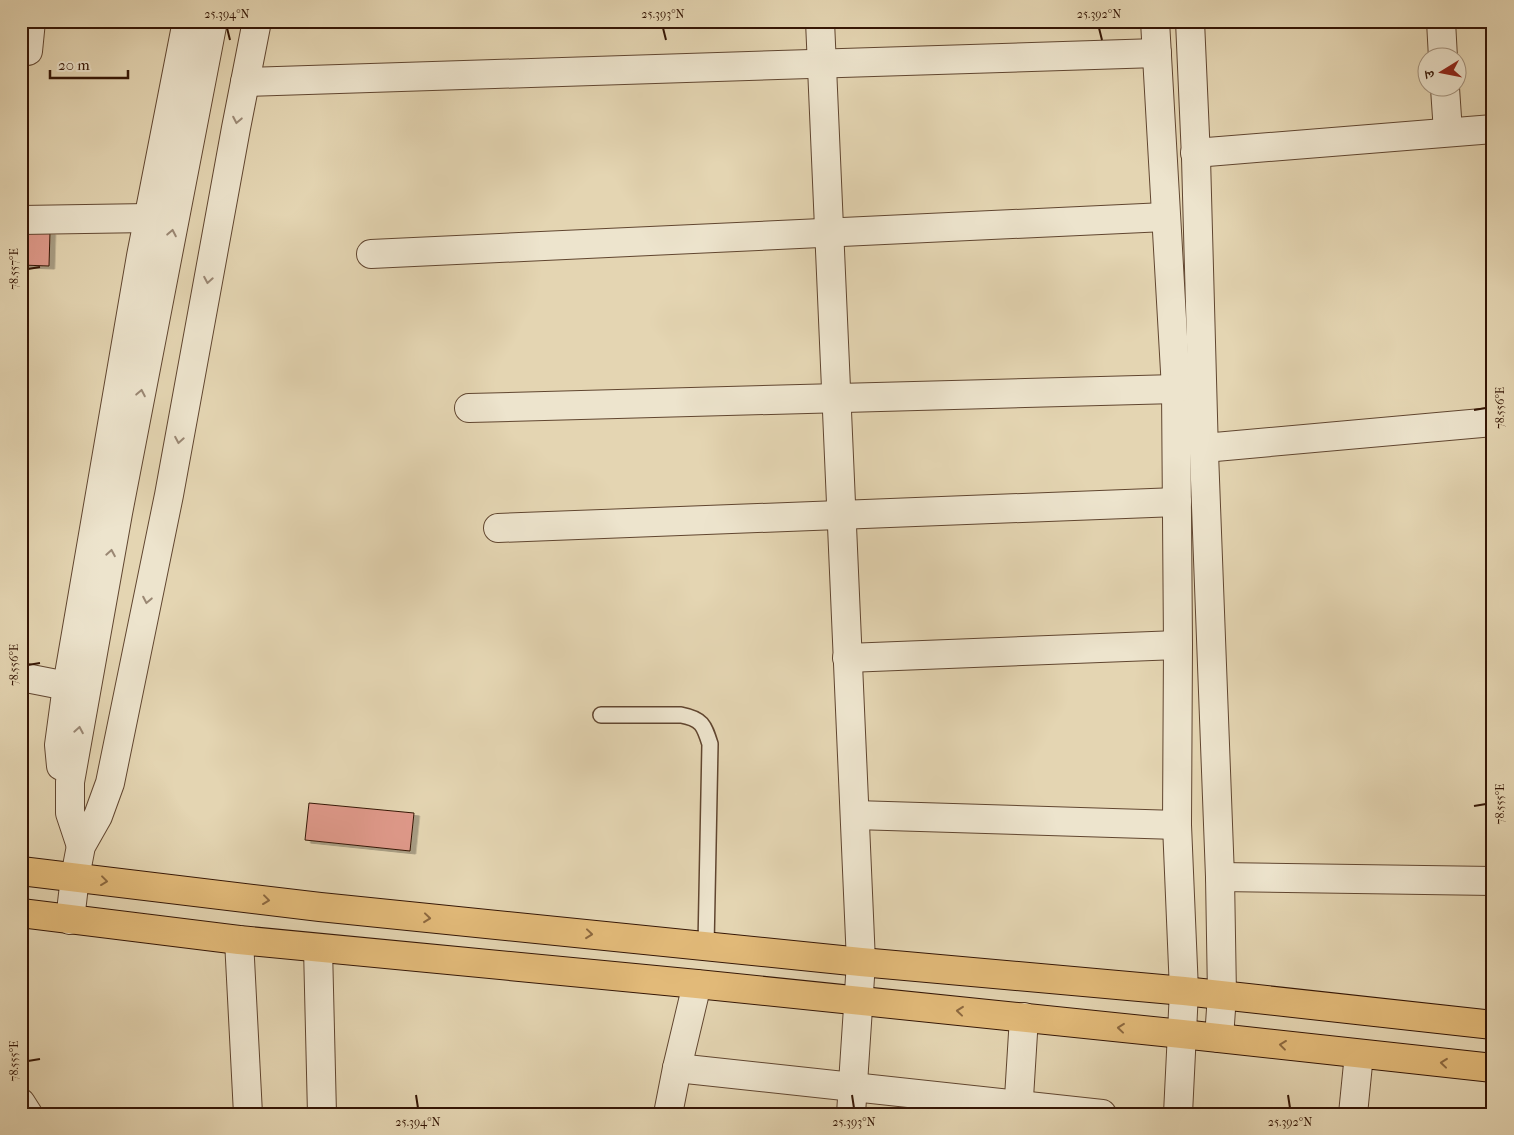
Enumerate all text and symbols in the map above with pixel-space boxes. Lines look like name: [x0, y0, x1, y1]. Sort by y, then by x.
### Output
text: 25.394°N: [204, 7, 250, 21]
text: 25.393°N: [641, 7, 685, 21]
text: 25.392°N: [1077, 7, 1121, 21]
scale bar: [50, 48, 128, 80]
north arrow: [1416, 48, 1466, 98]
text: 20 m: [58, 56, 90, 74]
text: उ: [1421, 68, 1439, 80]
one-way arrow: [233, 116, 243, 125]
one-way arrow: [166, 229, 177, 238]
text: 78.557°E: [7, 248, 21, 290]
one-way arrow: [203, 276, 214, 285]
text: 78.556°E: [1493, 387, 1507, 429]
one-way arrow: [136, 388, 146, 397]
one-way arrow: [174, 436, 184, 445]
one-way arrow: [106, 548, 116, 557]
one-way arrow: [143, 595, 153, 604]
text: 78.556°E: [7, 644, 21, 686]
one-way arrow: [74, 725, 84, 734]
text: 78.555°E: [1493, 784, 1507, 824]
one-way arrow: [101, 875, 109, 886]
one-way arrow: [262, 894, 270, 905]
one-way arrow: [424, 912, 432, 923]
one-way arrow: [585, 929, 593, 940]
one-way arrow: [955, 1006, 963, 1017]
one-way arrow: [1117, 1023, 1125, 1034]
one-way arrow: [1278, 1040, 1286, 1051]
text: 78.555°E: [7, 1041, 21, 1081]
one-way arrow: [1440, 1058, 1448, 1069]
text: 25.394°N: [395, 1115, 441, 1129]
text: 25.393°N: [832, 1115, 876, 1129]
text: 25.392°N: [1268, 1115, 1312, 1129]

